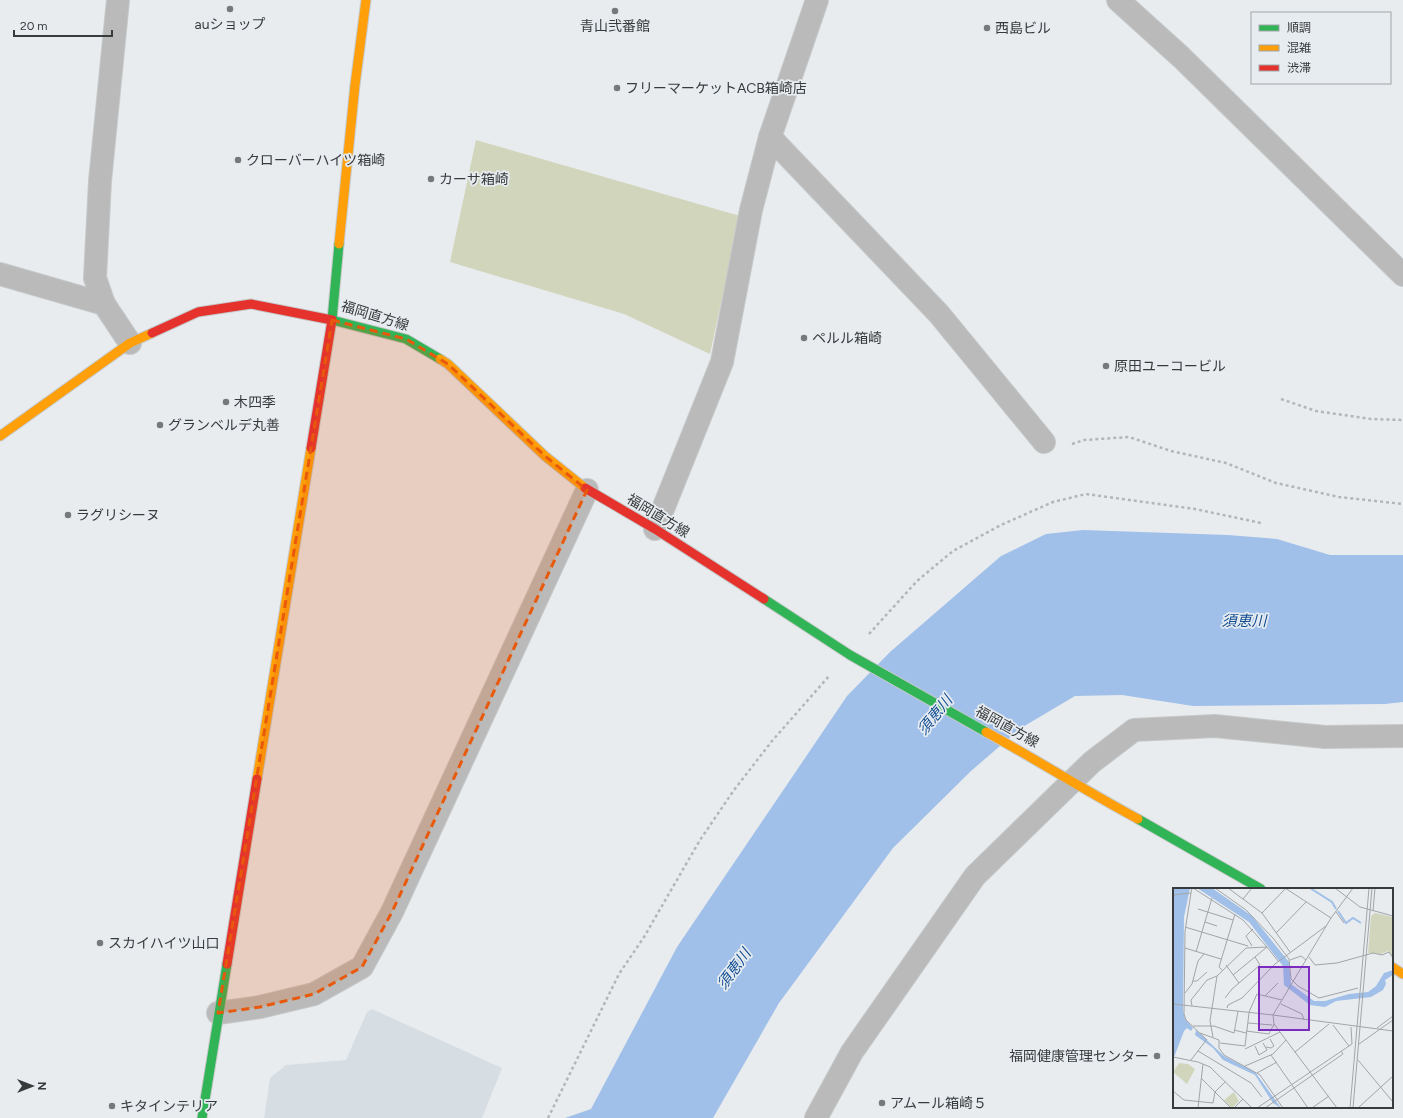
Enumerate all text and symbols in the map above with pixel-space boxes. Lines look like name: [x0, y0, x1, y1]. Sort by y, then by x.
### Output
marker: auショップ: [225, 4, 235, 14]
marker: 青山弐番館: [610, 6, 620, 16]
scale bar: [14, 12, 112, 38]
legend: [1251, 12, 1391, 84]
place label: auショップ: [195, 16, 265, 33]
place label: 青山弐番館: [580, 18, 650, 35]
text: 20 m: [20, 19, 48, 33]
place label: 西島ビル: [995, 20, 1051, 37]
text: 順調: [1287, 21, 1311, 35]
marker: 西島ビル: [982, 23, 992, 33]
text: 混雑: [1287, 41, 1311, 55]
text: 渋滞: [1287, 61, 1311, 75]
place label: フリーマーケットACB箱崎店: [625, 80, 807, 97]
marker: フリーマーケットACB箱崎店: [612, 83, 622, 93]
place label: クローバーハイツ箱崎: [246, 152, 385, 169]
marker: クローバーハイツ箱崎: [233, 155, 243, 165]
place label: カーサ箱崎: [439, 171, 509, 188]
marker: カーサ箱崎: [426, 174, 436, 184]
street label: 福岡直方線: [339, 298, 411, 334]
place label: ペルル箱崎: [812, 330, 882, 347]
marker: ペルル箱崎: [799, 333, 809, 343]
place label: 原田ユーコービル: [1114, 358, 1226, 375]
marker: 原田ユーコービル: [1101, 361, 1111, 371]
place label: 木四季: [234, 394, 276, 411]
marker: 木四季: [221, 397, 231, 407]
place label: グランベルデ丸善: [168, 417, 280, 434]
marker: グランベルデ丸善: [155, 420, 165, 430]
street label: 福岡直方線: [624, 491, 692, 541]
place label: ラグリシーヌ: [76, 507, 160, 524]
marker: ラグリシーヌ: [63, 510, 73, 520]
water label: 須恵川: [1221, 612, 1268, 630]
water label: 須恵川: [914, 690, 957, 738]
street label: 福岡直方線: [972, 703, 1042, 751]
inset map: [1173, 888, 1393, 1108]
place label: スカイハイツ山口: [108, 935, 219, 952]
marker: スカイハイツ山口: [95, 938, 105, 948]
water label: 須恵川: [713, 944, 756, 992]
place label: 福岡健康管理センター: [1009, 1048, 1149, 1065]
marker: 福岡健康管理センター: [1152, 1051, 1162, 1061]
north arrow: [12, 1066, 52, 1106]
text: N: [35, 1082, 48, 1090]
place label: アムール箱崎５: [890, 1095, 987, 1112]
place label: キタインテリア: [120, 1098, 218, 1115]
marker: アムール箱崎５: [877, 1098, 887, 1108]
marker: キタインテリア: [107, 1101, 117, 1111]

